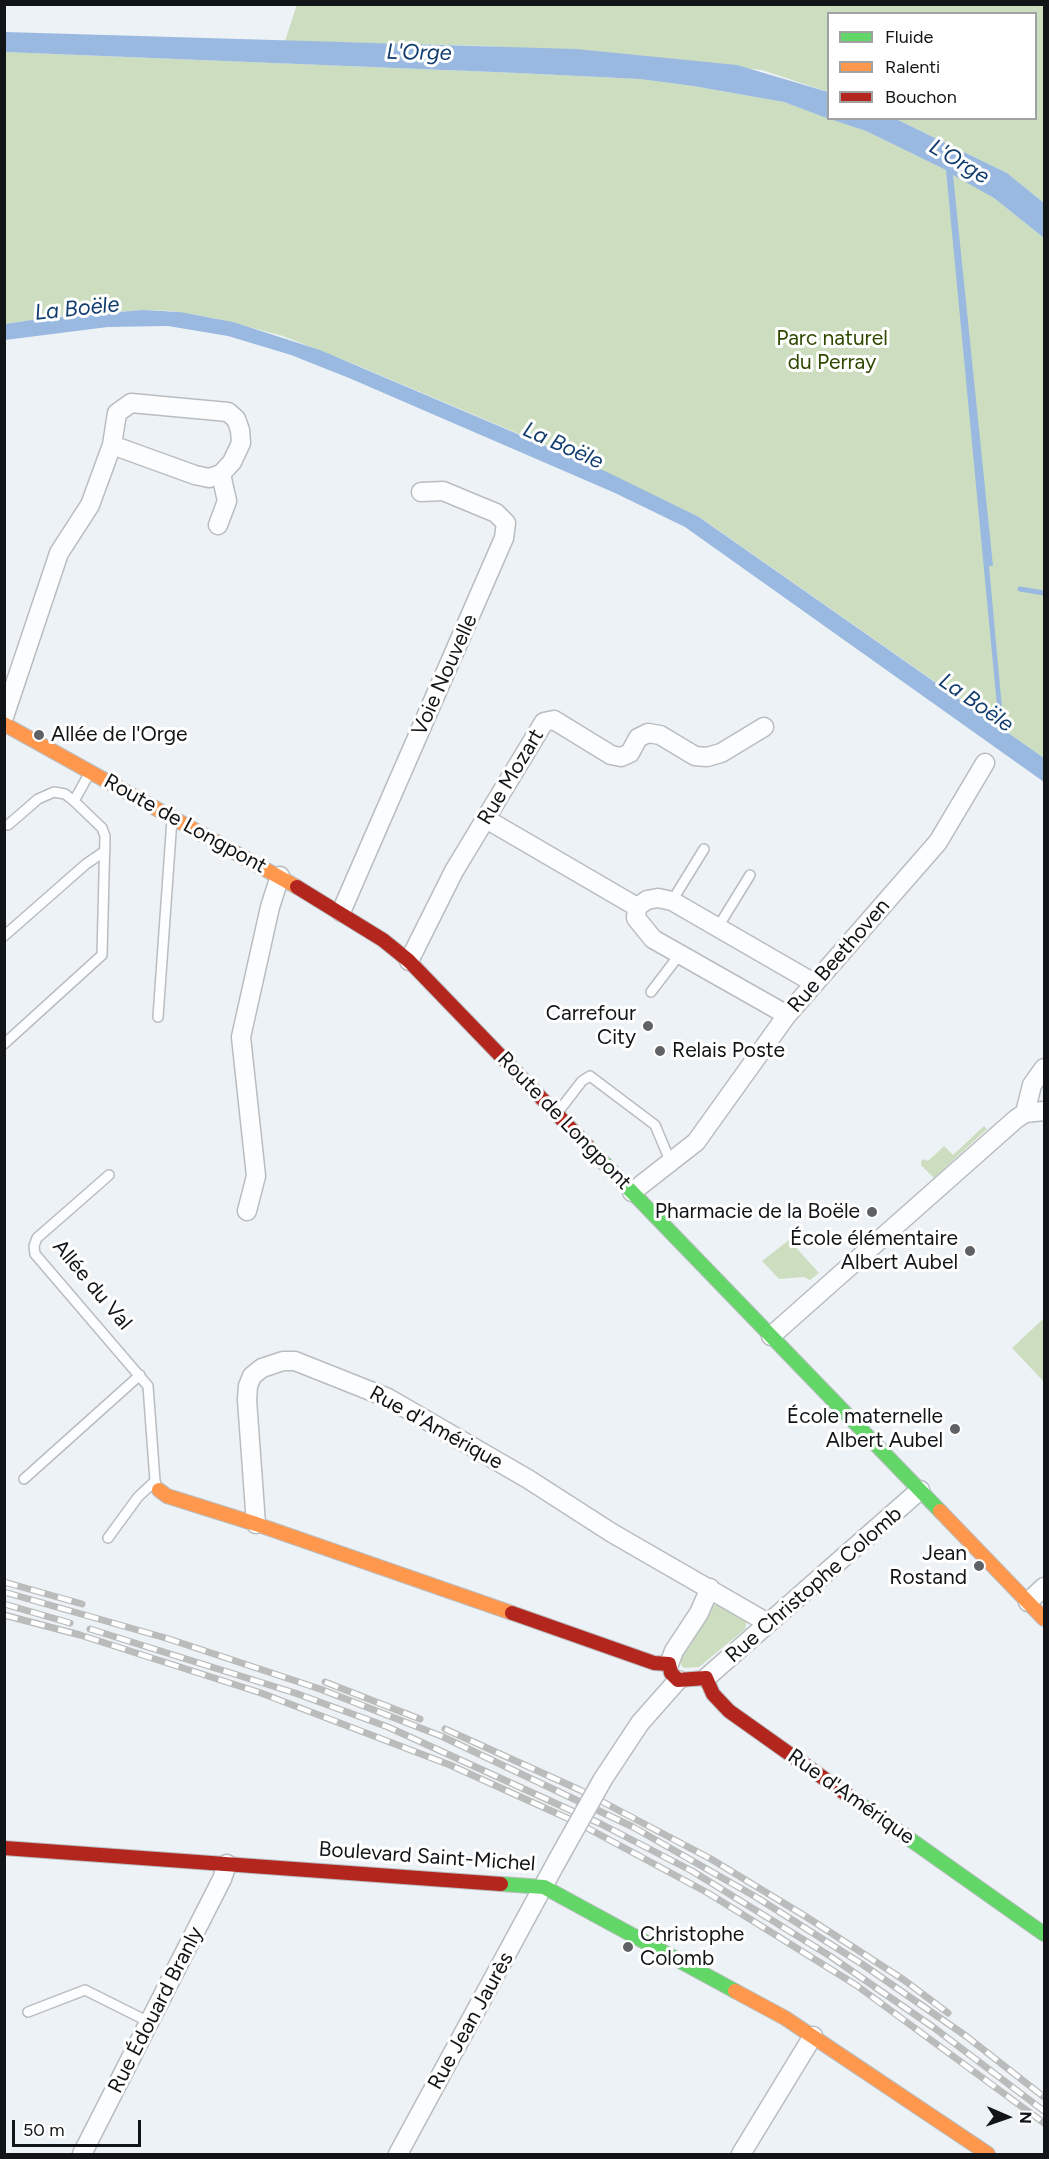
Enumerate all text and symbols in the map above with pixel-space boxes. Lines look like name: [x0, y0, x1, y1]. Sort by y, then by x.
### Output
legend: [827, 12, 1037, 120]
text: Fluide: [885, 26, 933, 48]
water label: L'Orge: [386, 39, 452, 67]
text: Ralenti: [885, 56, 940, 78]
text: Bouchon: [885, 86, 957, 108]
water label: L'Orge: [924, 134, 994, 190]
water label: La Boële: [33, 291, 121, 327]
park label: Parc naturel du Perray: [776, 326, 888, 376]
water label: La Boële: [519, 417, 607, 475]
street label: Voie Nouvelle: [407, 610, 483, 740]
water label: La Boële: [934, 668, 1018, 738]
place label: Allée de l'Orge: [51, 722, 188, 748]
street label: Rue Mozart: [473, 724, 549, 830]
marker: Allée de l'Orge: [32, 728, 46, 742]
street label: Route de Longpont: [99, 769, 271, 879]
street label: Rue Beethoven: [783, 894, 895, 1018]
place label: Carrefour City: [546, 1001, 636, 1051]
marker: Carrefour City: [641, 1019, 655, 1033]
place label: Relais Poste: [672, 1038, 785, 1064]
marker: Relais Poste: [653, 1044, 667, 1058]
street label: Route de Longpont: [492, 1047, 636, 1195]
place label: Pharmacie de la Boële: [655, 1199, 860, 1225]
marker: Pharmacie de la Boële: [865, 1205, 879, 1219]
place label: École élémentaire Albert Aubel: [790, 1226, 958, 1276]
street label: Allée du Val: [47, 1235, 137, 1335]
marker: École élémentaire Albert Aubel: [963, 1244, 977, 1258]
street label: Rue d'Amérique: [365, 1381, 507, 1475]
place label: École maternelle Albert Aubel: [787, 1404, 943, 1454]
marker: École maternelle Albert Aubel: [948, 1422, 962, 1436]
street label: Rue Christophe Colomb: [721, 1502, 907, 1668]
place label: Jean Rostand: [889, 1541, 967, 1591]
marker: Jean Rostand: [972, 1559, 986, 1573]
street label: Rue d'Amérique: [783, 1744, 919, 1850]
street label: Boulevard Saint-Michel: [318, 1837, 536, 1877]
place label: Christophe Colomb: [640, 1922, 744, 1972]
street label: Rue Édouard Branly: [103, 1923, 209, 2097]
marker: Christophe Colomb: [621, 1940, 635, 1954]
street label: Rue Jean Jaurès: [423, 1948, 519, 2094]
north arrow: [977, 2087, 1037, 2147]
scale bar: [15, 2108, 144, 2146]
text: N: [1016, 2111, 1035, 2124]
text: 50 m: [23, 2119, 65, 2141]

